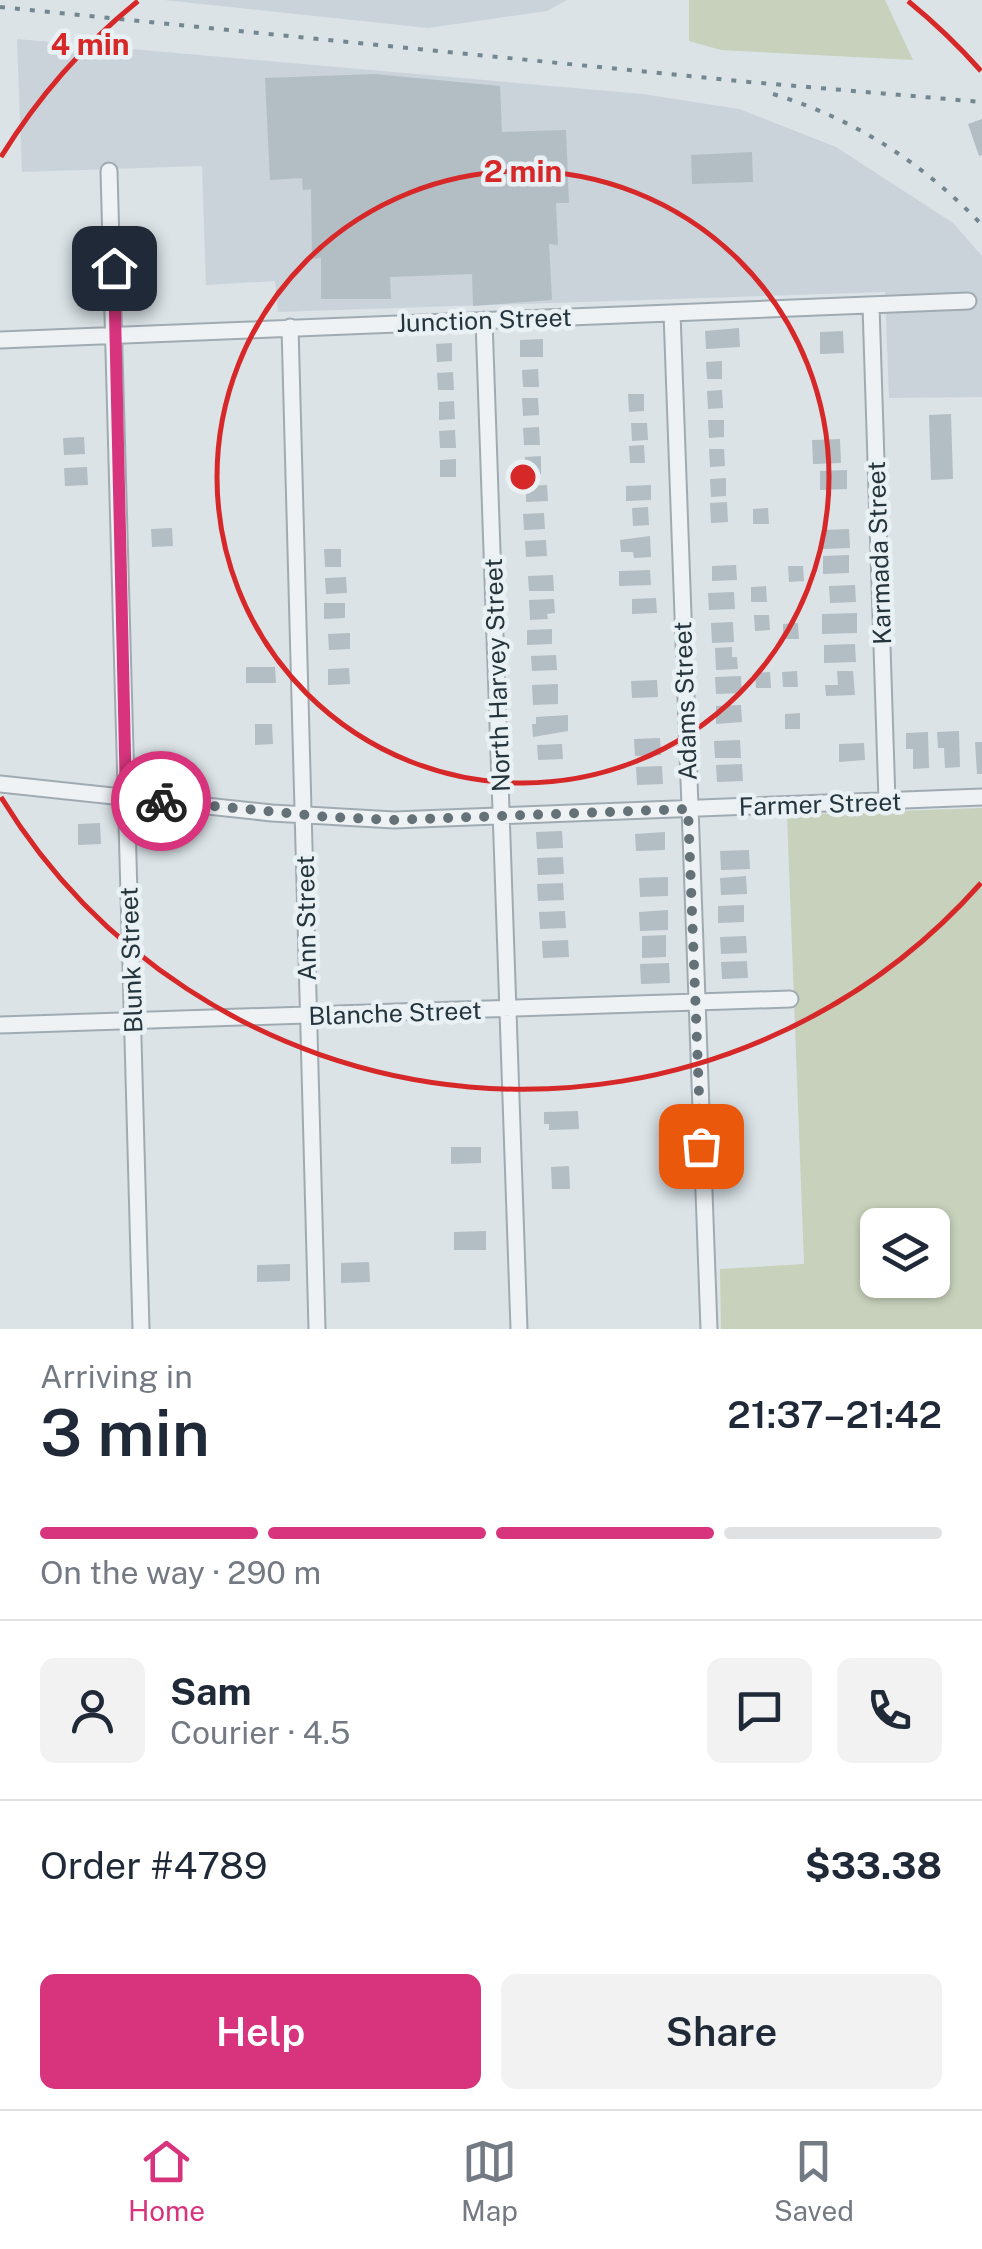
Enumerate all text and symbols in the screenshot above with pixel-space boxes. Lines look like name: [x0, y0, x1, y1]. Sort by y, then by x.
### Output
text: 4 min: [50, 26, 130, 62]
text: 2 min: [484, 153, 562, 189]
pin: [72, 226, 157, 311]
icon: home: [87, 241, 142, 296]
street label: Junction Street: [396, 302, 572, 338]
centre of rings: [505, 459, 541, 495]
street label: Karmada Street: [861, 461, 897, 645]
street label: North Harvey Street: [478, 557, 516, 793]
street label: Adams Street: [667, 621, 703, 781]
courier: [111, 751, 211, 851]
icon: bike: [134, 774, 189, 829]
street label: Farmer Street: [738, 786, 902, 822]
street label: Ann Street: [290, 855, 322, 981]
street label: Blunk Street: [113, 886, 149, 1034]
street label: Blanche Street: [308, 995, 482, 1031]
pin: [659, 1104, 744, 1189]
icon: bag: [674, 1119, 729, 1174]
map controls: [860, 1208, 950, 1298]
button: layers: [860, 1208, 950, 1298]
text: Arriving in: [40, 1358, 193, 1395]
text: 21:37–21:42: [727, 1392, 942, 1437]
text: 3 min: [40, 1394, 210, 1471]
text: On the way · 290 m: [40, 1554, 321, 1591]
button: person: [40, 1658, 145, 1763]
button: chat: [707, 1658, 812, 1763]
button: phone: [837, 1658, 942, 1763]
text: Sam: [170, 1669, 252, 1714]
text: Courier · 4.5: [170, 1714, 350, 1751]
text: Order #4789: [40, 1843, 267, 1888]
text: $33.38: [805, 1843, 942, 1888]
button: Help: [40, 1974, 481, 2089]
button: Share: [501, 1974, 942, 2089]
tab: Home: [128, 2134, 205, 2227]
tab: Map: [461, 2134, 518, 2227]
tab: Saved: [774, 2134, 854, 2227]

